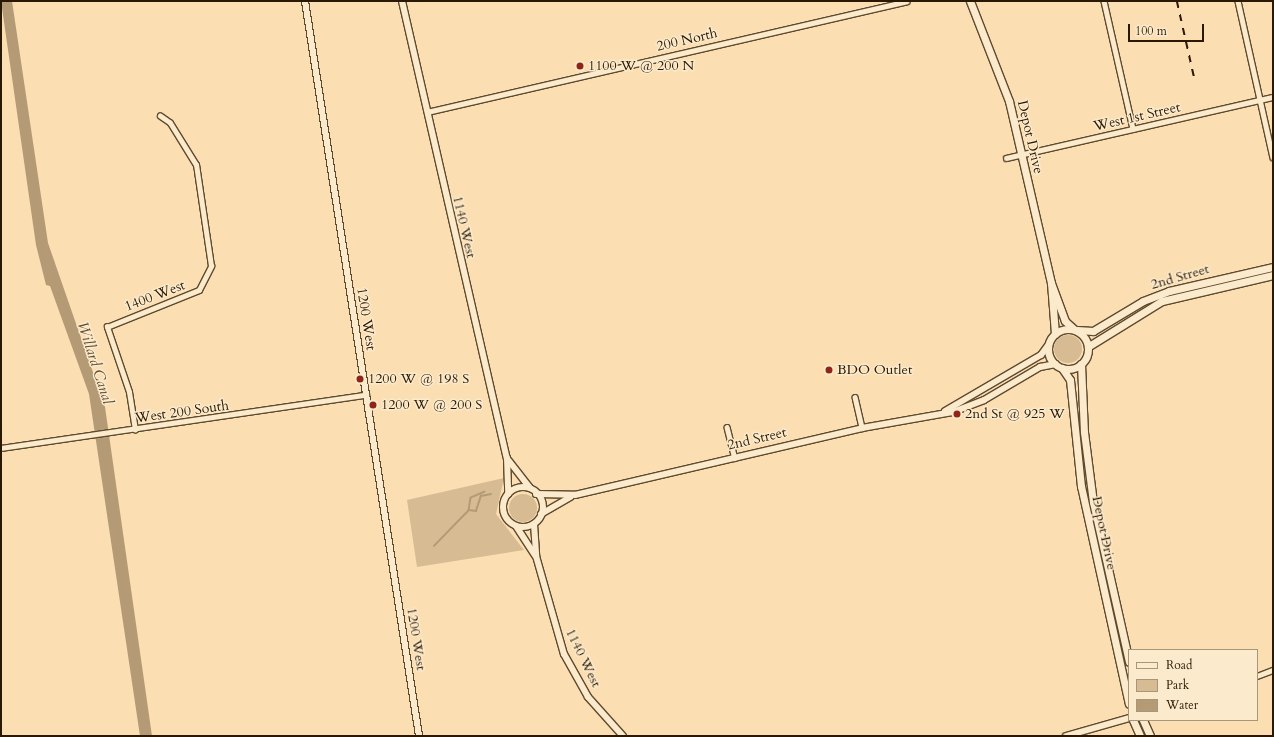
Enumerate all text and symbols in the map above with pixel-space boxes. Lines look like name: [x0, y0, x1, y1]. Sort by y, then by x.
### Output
scale bar: [1130, 16, 1206, 42]
text: 100 m: [1135, 23, 1167, 39]
street label: 200 North: [655, 25, 719, 55]
place label: 1100 W @ 200 N: [588, 58, 694, 74]
marker: 1100 W @ 200 N: [575, 61, 585, 71]
street label: Depot Drive: [1013, 99, 1047, 175]
street label: West 1st Street: [1092, 99, 1182, 135]
street label: 1140 West: [449, 194, 479, 260]
street label: 2nd Street: [1149, 261, 1211, 293]
street label: 1400 West: [122, 277, 188, 315]
street label: 1200 West: [353, 286, 379, 352]
water label: Willard Canal: [73, 319, 117, 407]
place label: BDO Outlet: [837, 362, 912, 378]
marker: BDO Outlet: [824, 365, 834, 375]
place label: 1200 W @ 198 S: [368, 371, 469, 387]
marker: 1200 W @ 198 S: [355, 374, 365, 384]
street label: West 200 South: [134, 397, 230, 427]
place label: 1200 W @ 200 S: [381, 397, 482, 413]
marker: 1200 W @ 200 S: [368, 400, 378, 410]
place label: 2nd St @ 925 W: [965, 406, 1065, 422]
marker: 2nd St @ 925 W: [952, 409, 962, 419]
street label: 2nd Street: [726, 424, 788, 454]
street label: Depot Drive: [1088, 495, 1120, 571]
street label: 1200 West: [403, 606, 429, 672]
street label: 1140 West: [562, 626, 604, 690]
legend: [1128, 649, 1258, 721]
text: Road: [1166, 657, 1192, 673]
text: Park: [1166, 677, 1189, 693]
text: Water: [1166, 697, 1198, 713]

